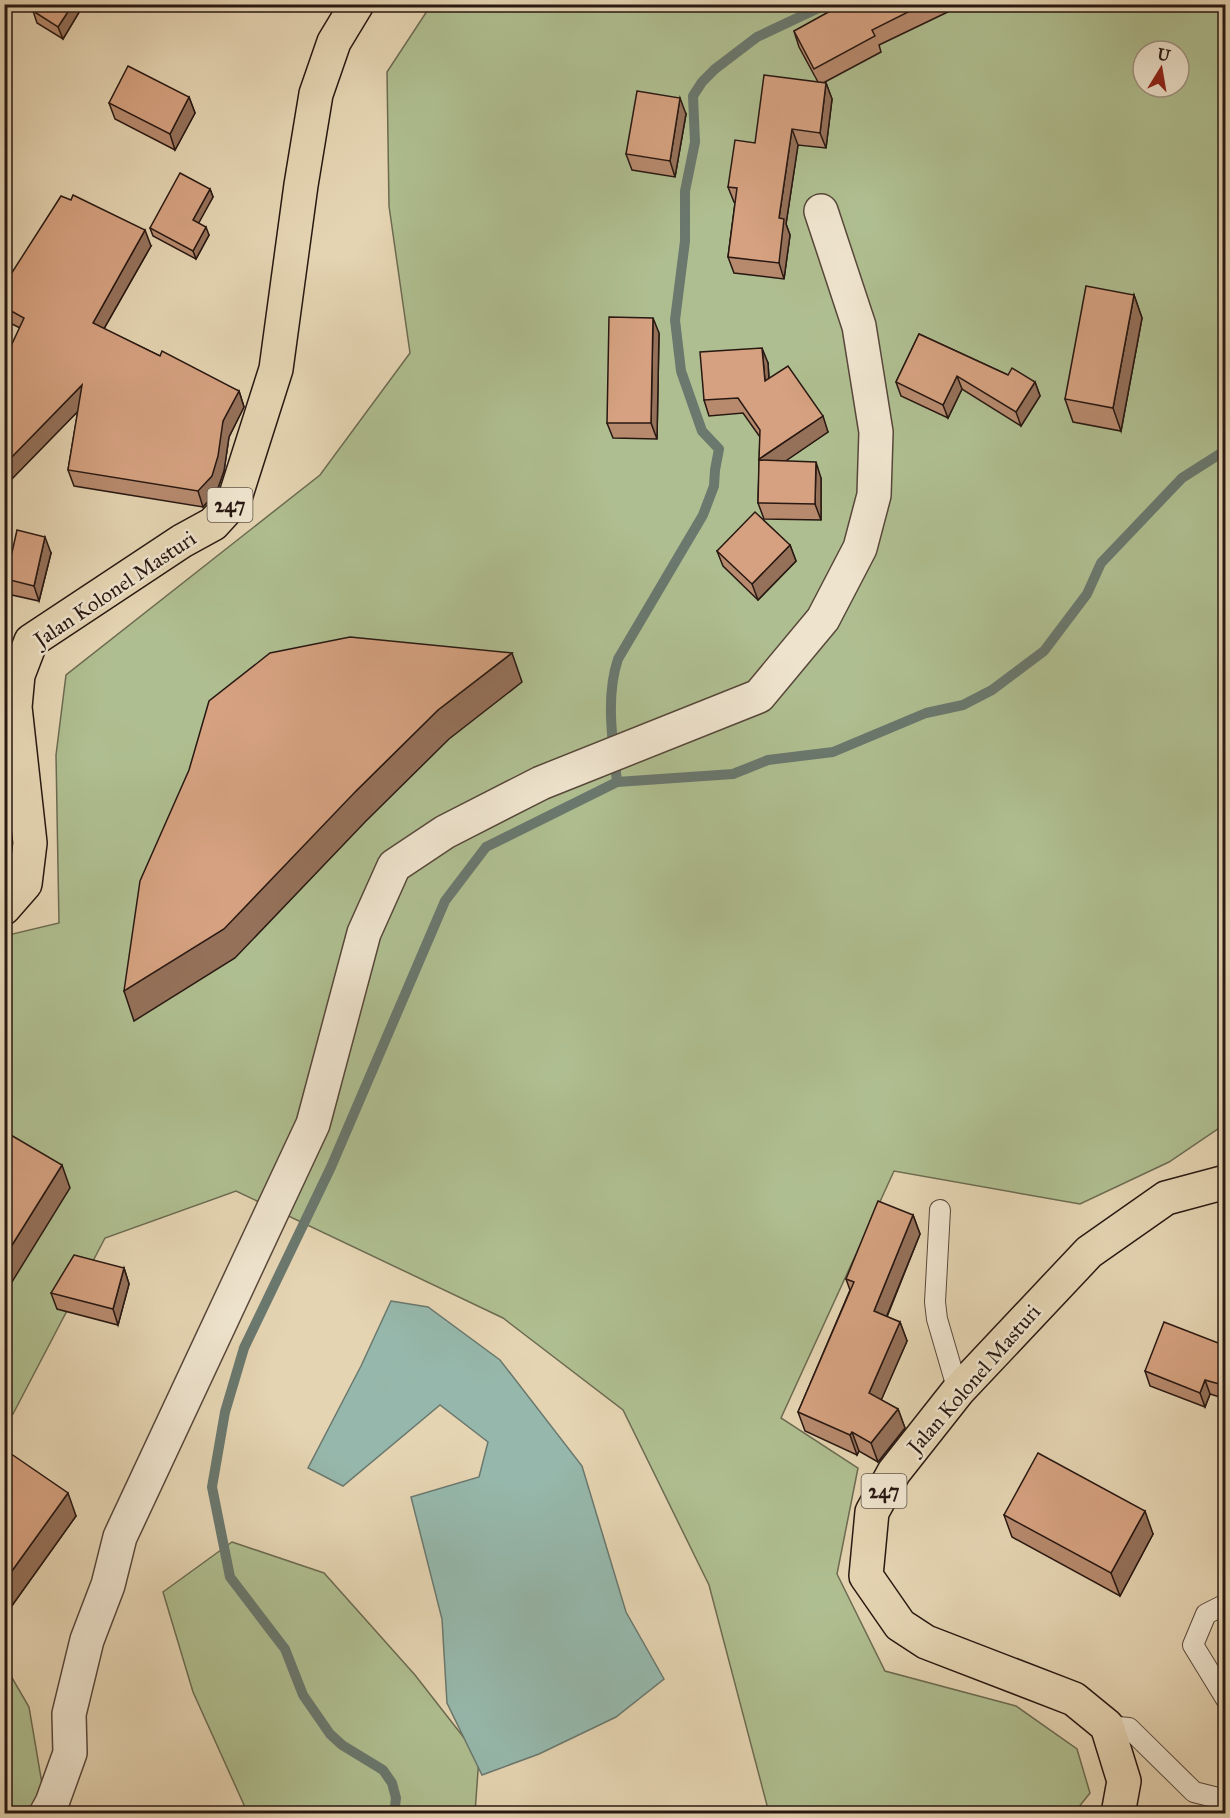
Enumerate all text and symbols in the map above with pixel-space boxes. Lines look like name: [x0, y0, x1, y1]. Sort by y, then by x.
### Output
north arrow: [1131, 39, 1191, 99]
text: U: [1156, 44, 1172, 65]
road number: 247: [208, 488, 252, 522]
street label: Jalan Kolonel Masturi: [27, 525, 201, 654]
street label: Jalan Kolonel Masturi: [901, 1299, 1046, 1461]
road number: 247: [862, 1474, 906, 1508]

